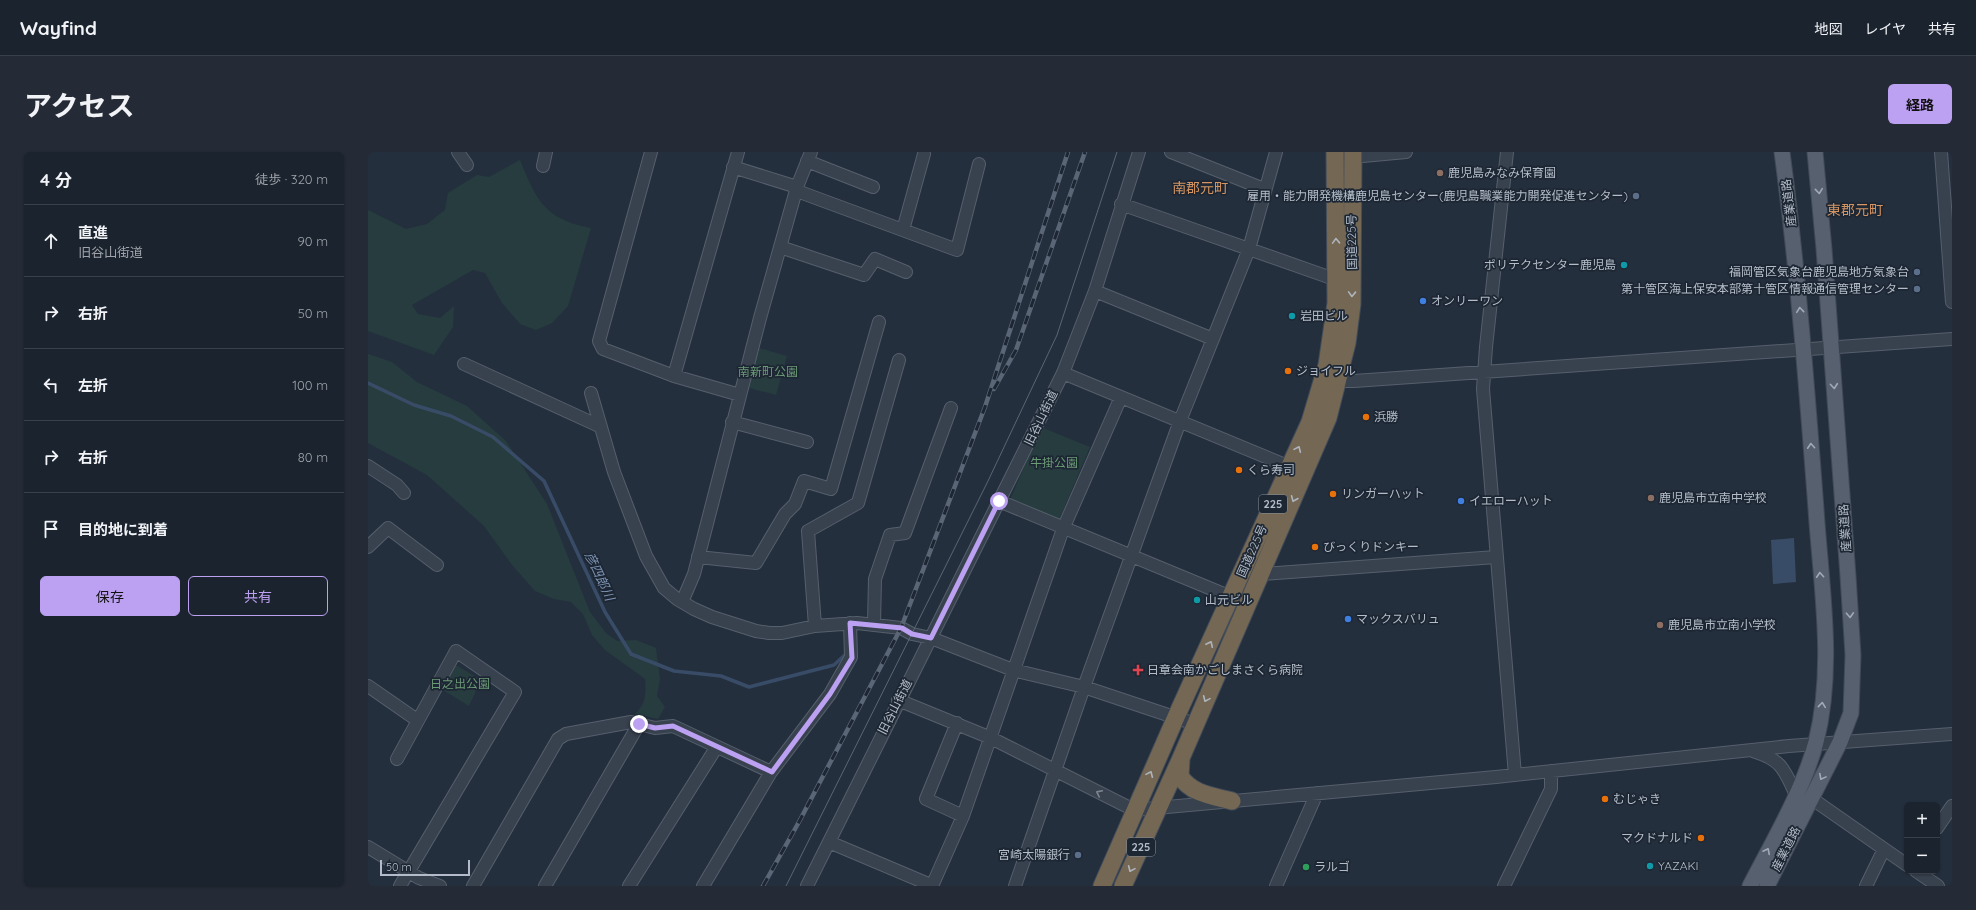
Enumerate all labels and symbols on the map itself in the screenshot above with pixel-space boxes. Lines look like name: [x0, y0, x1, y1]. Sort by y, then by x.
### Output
place label: 鹿児島みなみ保育園: [1448, 165, 1556, 180]
marker: 鹿児島みなみ保育園: [1435, 168, 1445, 178]
street label: 産業道路: [1778, 178, 1799, 228]
district label: 南郡元町: [1172, 179, 1228, 197]
place label: 雇用・能力開発機構鹿児島センター(鹿児島職業能力開発促進センター): [1247, 188, 1628, 203]
one-way arrow: [1814, 188, 1823, 194]
marker: 雇用・能力開発機構鹿児島センター(鹿児島職業能力開発促進センター): [1631, 191, 1641, 201]
district label: 東郡元町: [1827, 201, 1883, 219]
street label: 国道225号: [1344, 214, 1359, 270]
one-way arrow: [1332, 238, 1340, 244]
place label: ポリテクセンター鹿児島: [1484, 257, 1616, 272]
marker: ポリテクセンター鹿児島: [1619, 260, 1629, 270]
place label: 福岡管区気象台鹿児島地方気象台: [1729, 264, 1909, 279]
marker: 福岡管区気象台鹿児島地方気象台: [1912, 267, 1922, 277]
place label: 第十管区海上保安本部第十管区情報通信管理センター: [1621, 281, 1909, 296]
marker: 第十管区海上保安本部第十管区情報通信管理センター: [1912, 284, 1922, 294]
one-way arrow: [1348, 291, 1356, 297]
place label: オンリーワン: [1431, 293, 1503, 308]
marker: オンリーワン: [1418, 296, 1428, 306]
one-way arrow: [1796, 307, 1805, 313]
place label: 岩田ビル: [1300, 308, 1348, 323]
marker: 岩田ビル: [1287, 311, 1297, 321]
place label: ジョイフル: [1296, 363, 1356, 378]
park label: 南新町公園: [738, 364, 798, 379]
marker: ジョイフル: [1283, 366, 1293, 376]
one-way arrow: [1829, 383, 1838, 389]
street label: 旧谷山街道: [1021, 388, 1060, 448]
place label: 浜勝: [1374, 409, 1398, 424]
marker: 浜勝: [1361, 412, 1371, 422]
one-way arrow: [1807, 443, 1816, 449]
one-way arrow: [1293, 445, 1301, 453]
park label: 牛掛公園: [1030, 455, 1078, 470]
place label: くら寿司: [1247, 462, 1295, 477]
marker: くら寿司: [1234, 465, 1244, 475]
place label: リンガーハット: [1341, 486, 1425, 501]
marker: リンガーハット: [1328, 489, 1338, 499]
place label: 鹿児島市立南中学校: [1659, 490, 1767, 505]
route start: [990, 492, 1008, 510]
place label: イエローハット: [1469, 493, 1553, 508]
marker: 鹿児島市立南中学校: [1646, 493, 1656, 503]
one-way arrow: [1291, 494, 1299, 502]
road number: 225: [1259, 495, 1287, 513]
marker: イエローハット: [1456, 496, 1466, 506]
street label: 産業道路: [1835, 504, 1854, 553]
street label: 国道225号: [1233, 522, 1270, 579]
place label: びっくりドンキー: [1323, 539, 1419, 554]
marker: びっくりドンキー: [1310, 542, 1320, 552]
water label: 彦四郎川: [582, 549, 619, 605]
one-way arrow: [1816, 572, 1825, 578]
place label: 山元ビル: [1205, 592, 1253, 607]
marker: 山元ビル: [1192, 595, 1202, 605]
place label: マックスバリュ: [1356, 611, 1440, 626]
one-way arrow: [1846, 612, 1855, 618]
marker: マックスバリュ: [1343, 614, 1353, 624]
place label: 鹿児島市立南小学校: [1668, 617, 1776, 632]
marker: 鹿児島市立南小学校: [1655, 620, 1665, 630]
one-way arrow: [1205, 640, 1213, 648]
place label: 日章会南かごしまさくら病院: [1147, 662, 1303, 677]
marker: 日章会南かごしまさくら病院: [1132, 664, 1144, 676]
park label: 日之出公園: [430, 676, 490, 691]
street label: 旧谷山街道: [874, 677, 915, 737]
one-way arrow: [1203, 695, 1211, 703]
one-way arrow: [1817, 702, 1826, 708]
route end: [630, 715, 648, 733]
one-way arrow: [1145, 771, 1153, 778]
one-way arrow: [1819, 773, 1827, 780]
one-way arrow: [1096, 790, 1103, 798]
place label: むじゃき: [1613, 791, 1661, 806]
marker: むじゃき: [1600, 794, 1610, 804]
street label: 産業道路: [1768, 824, 1803, 874]
place label: マクドナルド: [1621, 830, 1693, 845]
marker: マクドナルド: [1696, 833, 1706, 843]
road number: 225: [1127, 838, 1155, 856]
place label: 宮崎太陽銀行: [998, 847, 1070, 862]
one-way arrow: [1762, 848, 1770, 855]
marker: 宮崎太陽銀行: [1073, 850, 1083, 860]
scale bar: [380, 858, 470, 877]
place label: YAZAKI: [1658, 858, 1699, 873]
place label: ラルゴ: [1314, 859, 1350, 874]
marker: YAZAKI: [1645, 861, 1655, 871]
marker: ラルゴ: [1301, 862, 1311, 872]
one-way arrow: [1128, 865, 1136, 872]

